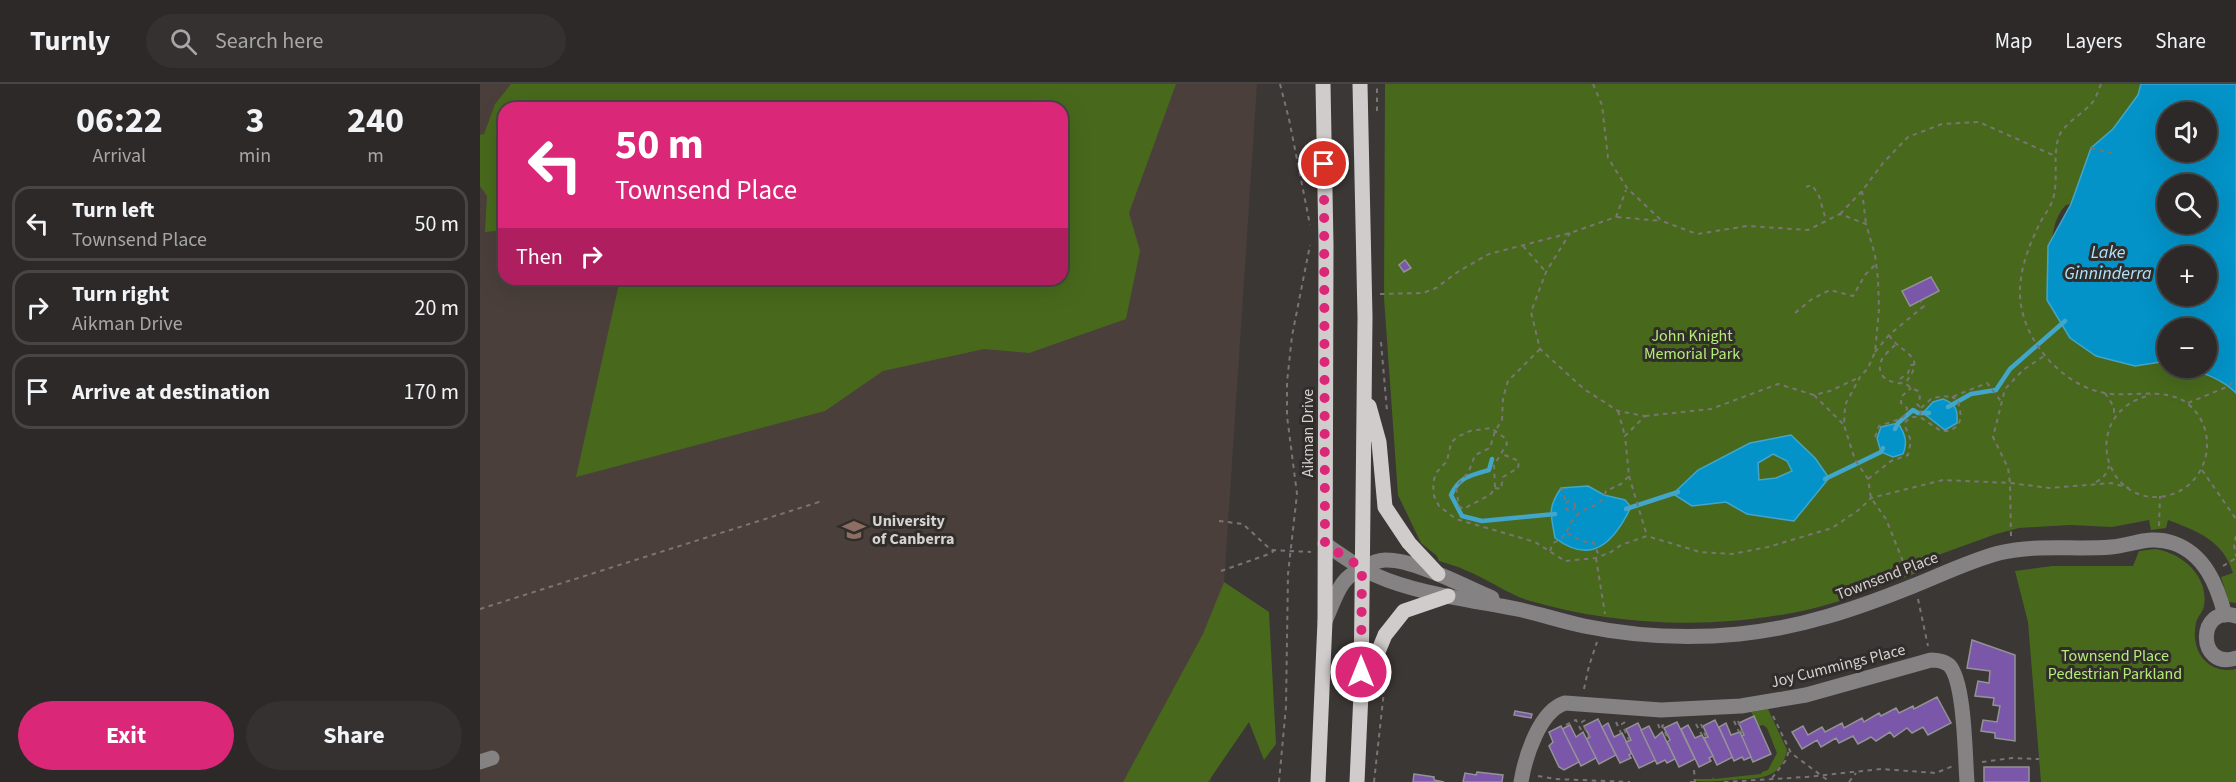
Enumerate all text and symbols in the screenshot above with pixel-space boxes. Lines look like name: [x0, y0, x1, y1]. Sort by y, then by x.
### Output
search box: [146, 14, 566, 68]
text: Turnly: [30, 21, 110, 61]
icon: search: [167, 25, 200, 58]
text: Search here: [215, 25, 324, 57]
text: Map: [1995, 26, 2032, 56]
text: Layers: [2065, 26, 2122, 56]
text: Share: [2155, 26, 2206, 56]
text: 06:22: [76, 95, 163, 146]
text: 3: [245, 95, 264, 146]
text: 240: [347, 95, 404, 146]
map controls: [2157, 102, 2217, 378]
button: sound: [2157, 102, 2217, 162]
text: 50 m: [615, 115, 704, 175]
icon: left: [516, 126, 594, 204]
pin: [1298, 138, 1349, 189]
text: Arrival: [92, 142, 146, 170]
text: min: [239, 142, 271, 170]
text: m: [367, 142, 384, 170]
icon: arrive: [1307, 147, 1340, 180]
text: Townsend Place: [615, 171, 797, 210]
button: search: [2157, 174, 2217, 234]
text: Turn left: [72, 194, 154, 226]
icon: left: [21, 207, 54, 240]
text: 50 m: [414, 208, 459, 240]
text: Townsend Place: [72, 226, 207, 254]
icon: right: [575, 240, 608, 273]
water label: Lake Ginninderra: [2064, 240, 2152, 286]
text: Then: [516, 241, 563, 273]
button: +: [2157, 246, 2217, 306]
text: Turn right: [72, 278, 169, 310]
icon: right: [21, 291, 54, 324]
text: 20 m: [414, 292, 459, 324]
text: Aikman Drive: [72, 310, 183, 338]
button: −: [2157, 318, 2217, 378]
park label: John Knight Memorial Park: [1644, 325, 1740, 365]
icon: arrive: [21, 375, 54, 408]
text: Arrive at destination: [72, 376, 270, 408]
text: 170 m: [404, 376, 459, 408]
street label: Aikman Drive: [1297, 389, 1319, 477]
place label: University of Canberra: [872, 510, 955, 550]
school or university icon: University of Canberra: [841, 517, 867, 543]
street label: Townsend Place: [1833, 546, 1941, 606]
street label: Joy Cummings Place: [1768, 639, 1908, 693]
position arrow: [1329, 640, 1393, 704]
park label: Townsend Place Pedestrian Parkland: [2048, 645, 2182, 685]
button: Exit: [18, 701, 234, 770]
button: Share: [246, 701, 462, 770]

